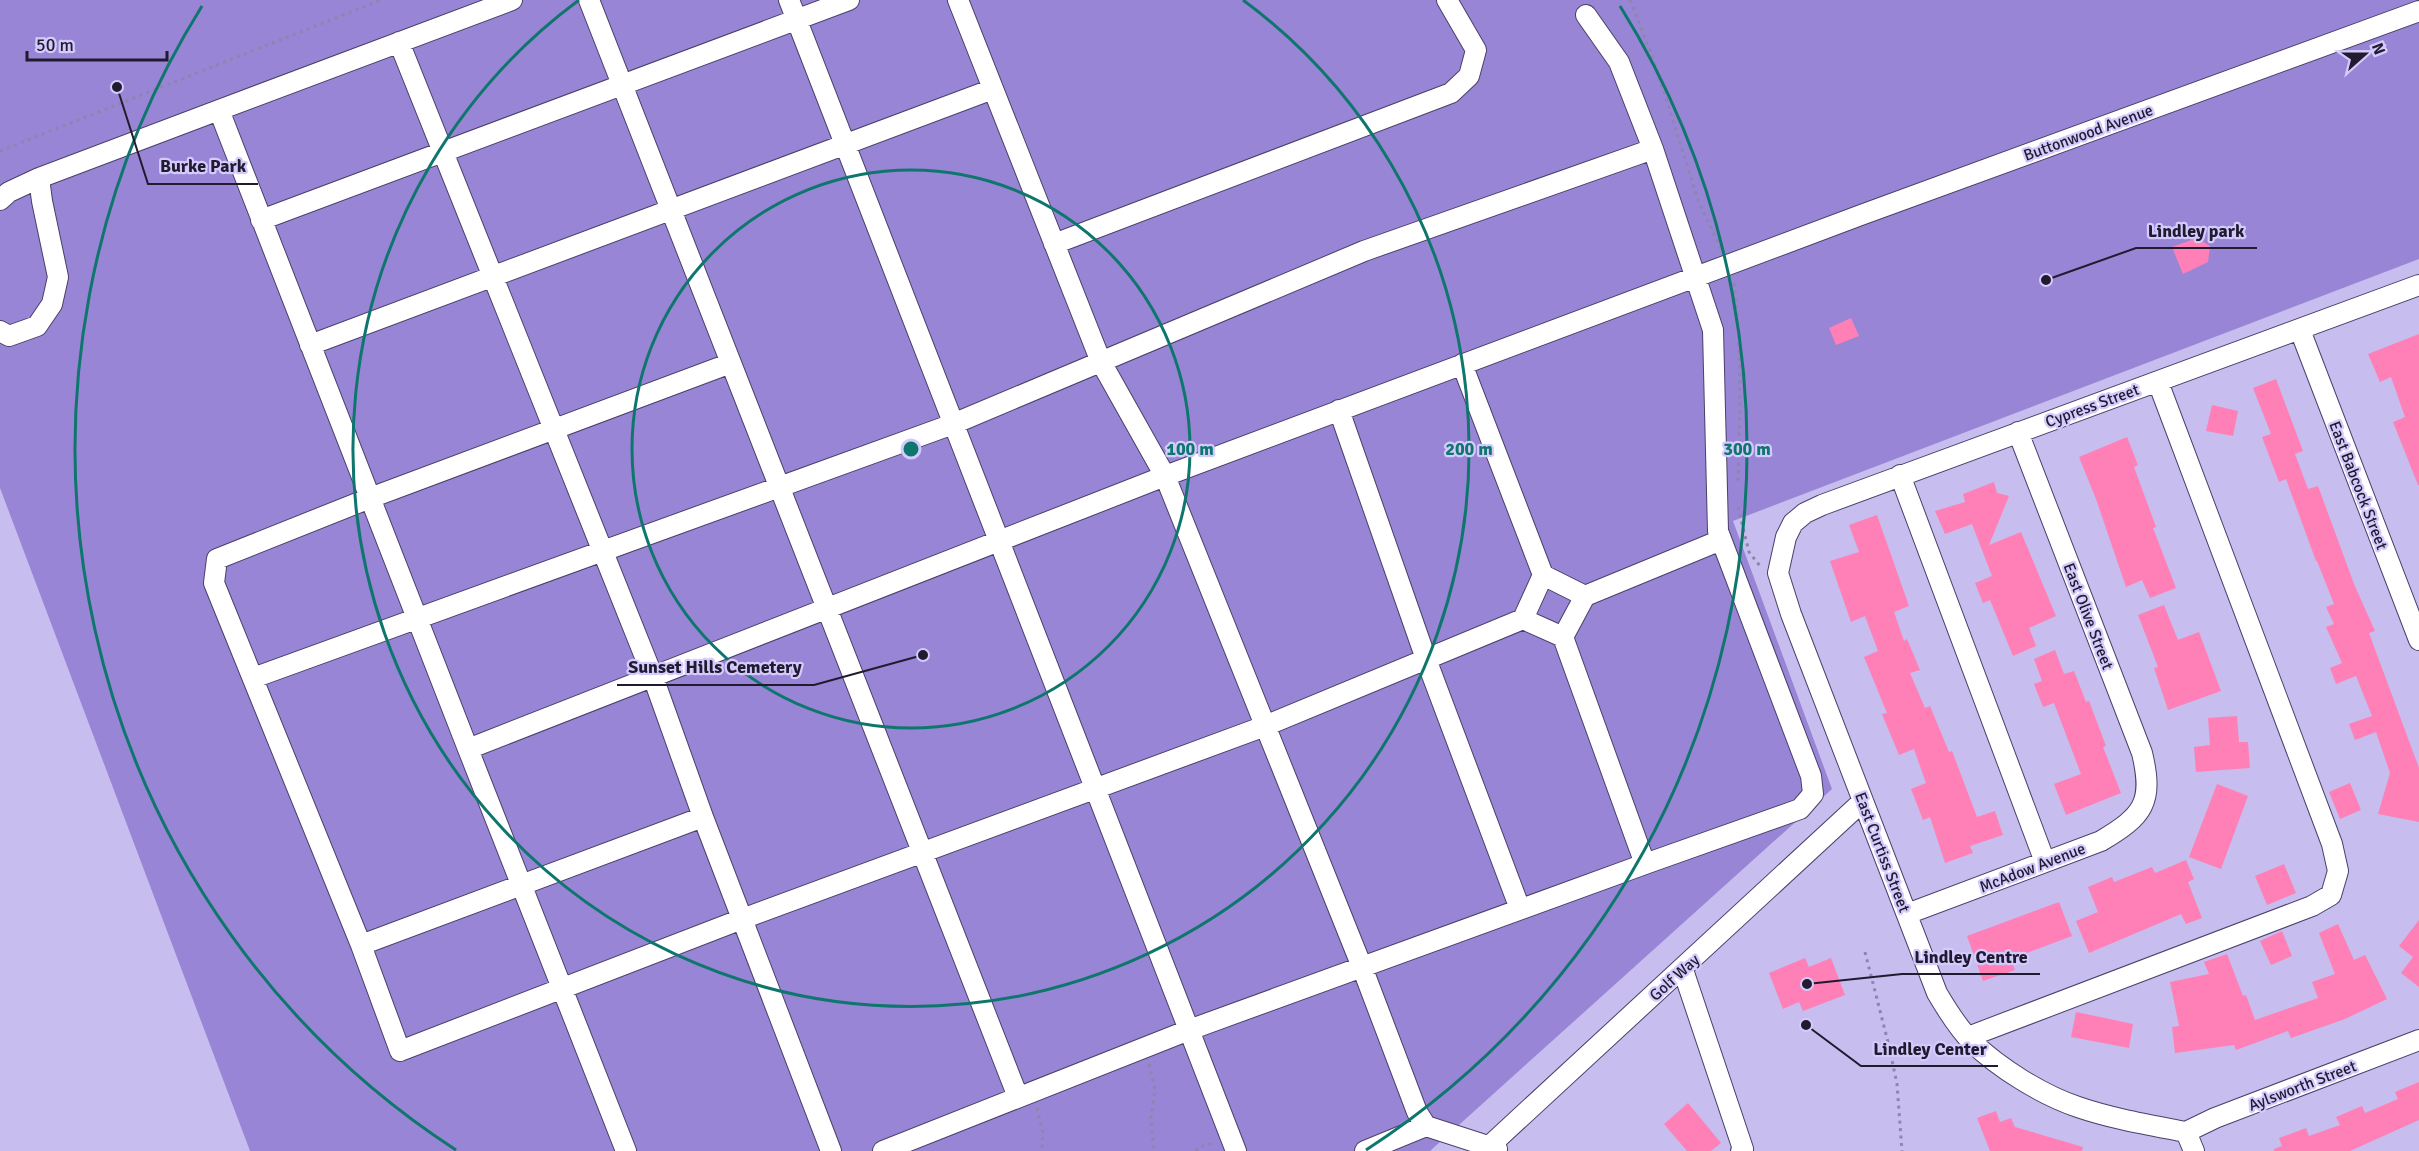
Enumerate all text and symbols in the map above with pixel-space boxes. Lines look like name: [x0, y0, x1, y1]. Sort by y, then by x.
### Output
scale bar: [27, 24, 166, 62]
north arrow: [2335, 24, 2395, 84]
text: 50 m: [36, 34, 74, 56]
text: N: [2367, 40, 2389, 58]
street label: Buttonwood Avenue: [2021, 100, 2156, 166]
callout: Burke Park: [148, 148, 258, 184]
text: Burke Park: [160, 155, 247, 177]
callout: Lindley park: [2136, 212, 2257, 248]
text: Lindley park: [2148, 220, 2245, 242]
street label: Cypress Street: [2043, 380, 2142, 432]
street label: East Babcock Street: [2324, 418, 2392, 553]
text: 100 m: [1166, 438, 1214, 460]
text: 200 m: [1445, 438, 1493, 460]
text: 300 m: [1723, 438, 1771, 460]
centre of rings: [901, 439, 921, 459]
street label: East Olive Street: [2059, 560, 2118, 673]
callout: Sunset Hills Cemetery: [617, 649, 814, 685]
text: Sunset Hills Cemetery: [628, 656, 802, 678]
street label: East Curtiss Street: [1850, 789, 1914, 916]
street label: McAdow Avenue: [1977, 839, 2088, 897]
callout: Lindley Centre: [1902, 938, 2040, 974]
text: Lindley Centre: [1914, 946, 2028, 968]
street label: Golf Way: [1645, 950, 1704, 1005]
callout: Lindley Center: [1861, 1030, 1998, 1066]
text: Lindley Center: [1873, 1038, 1988, 1060]
street label: Aylsworth Street: [2245, 1056, 2360, 1116]

